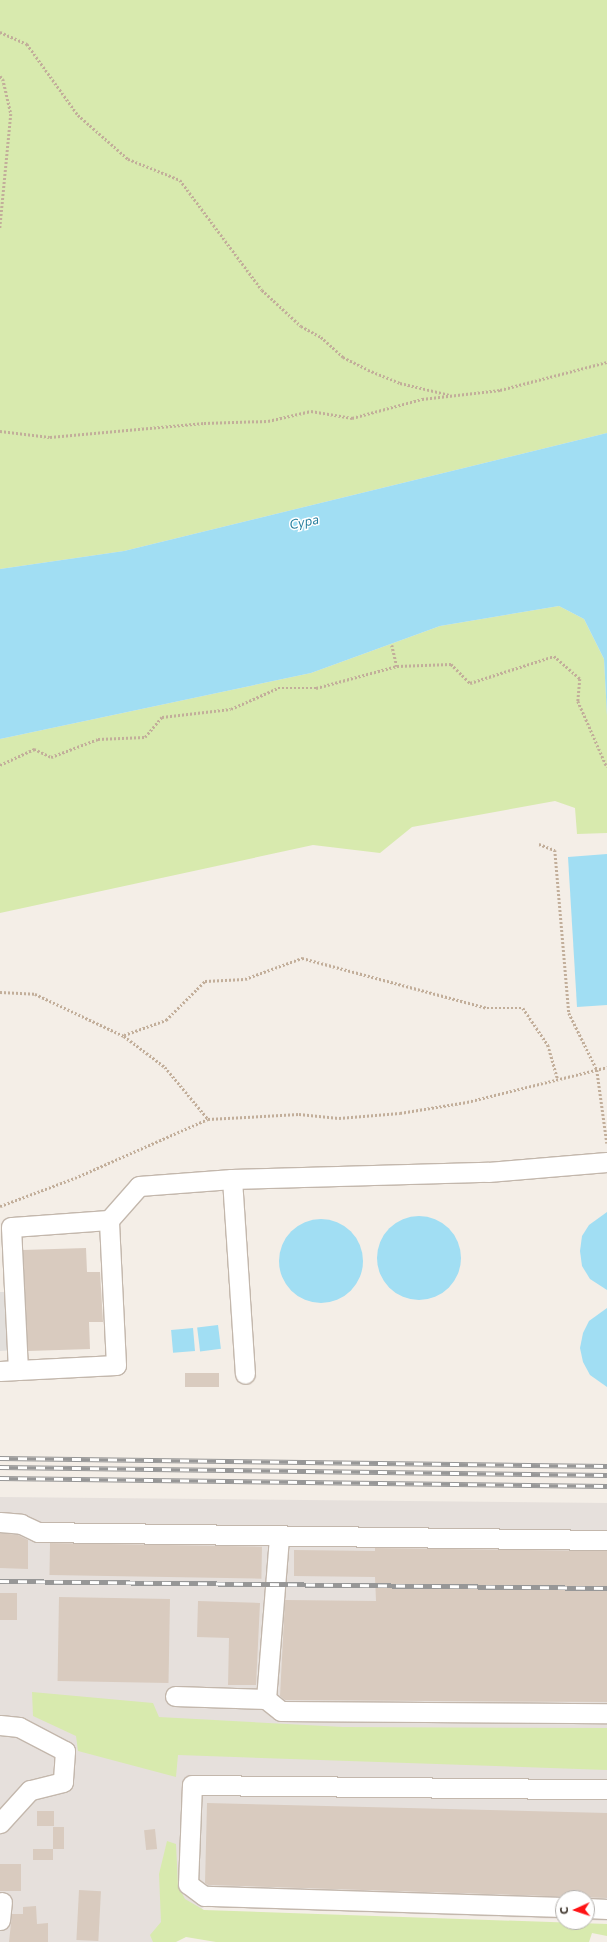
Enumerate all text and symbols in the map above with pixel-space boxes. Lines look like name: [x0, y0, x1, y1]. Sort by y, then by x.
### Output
water label: Сура: [288, 511, 320, 533]
north arrow: [555, 1890, 595, 1930]
text: С: [557, 1907, 570, 1915]

